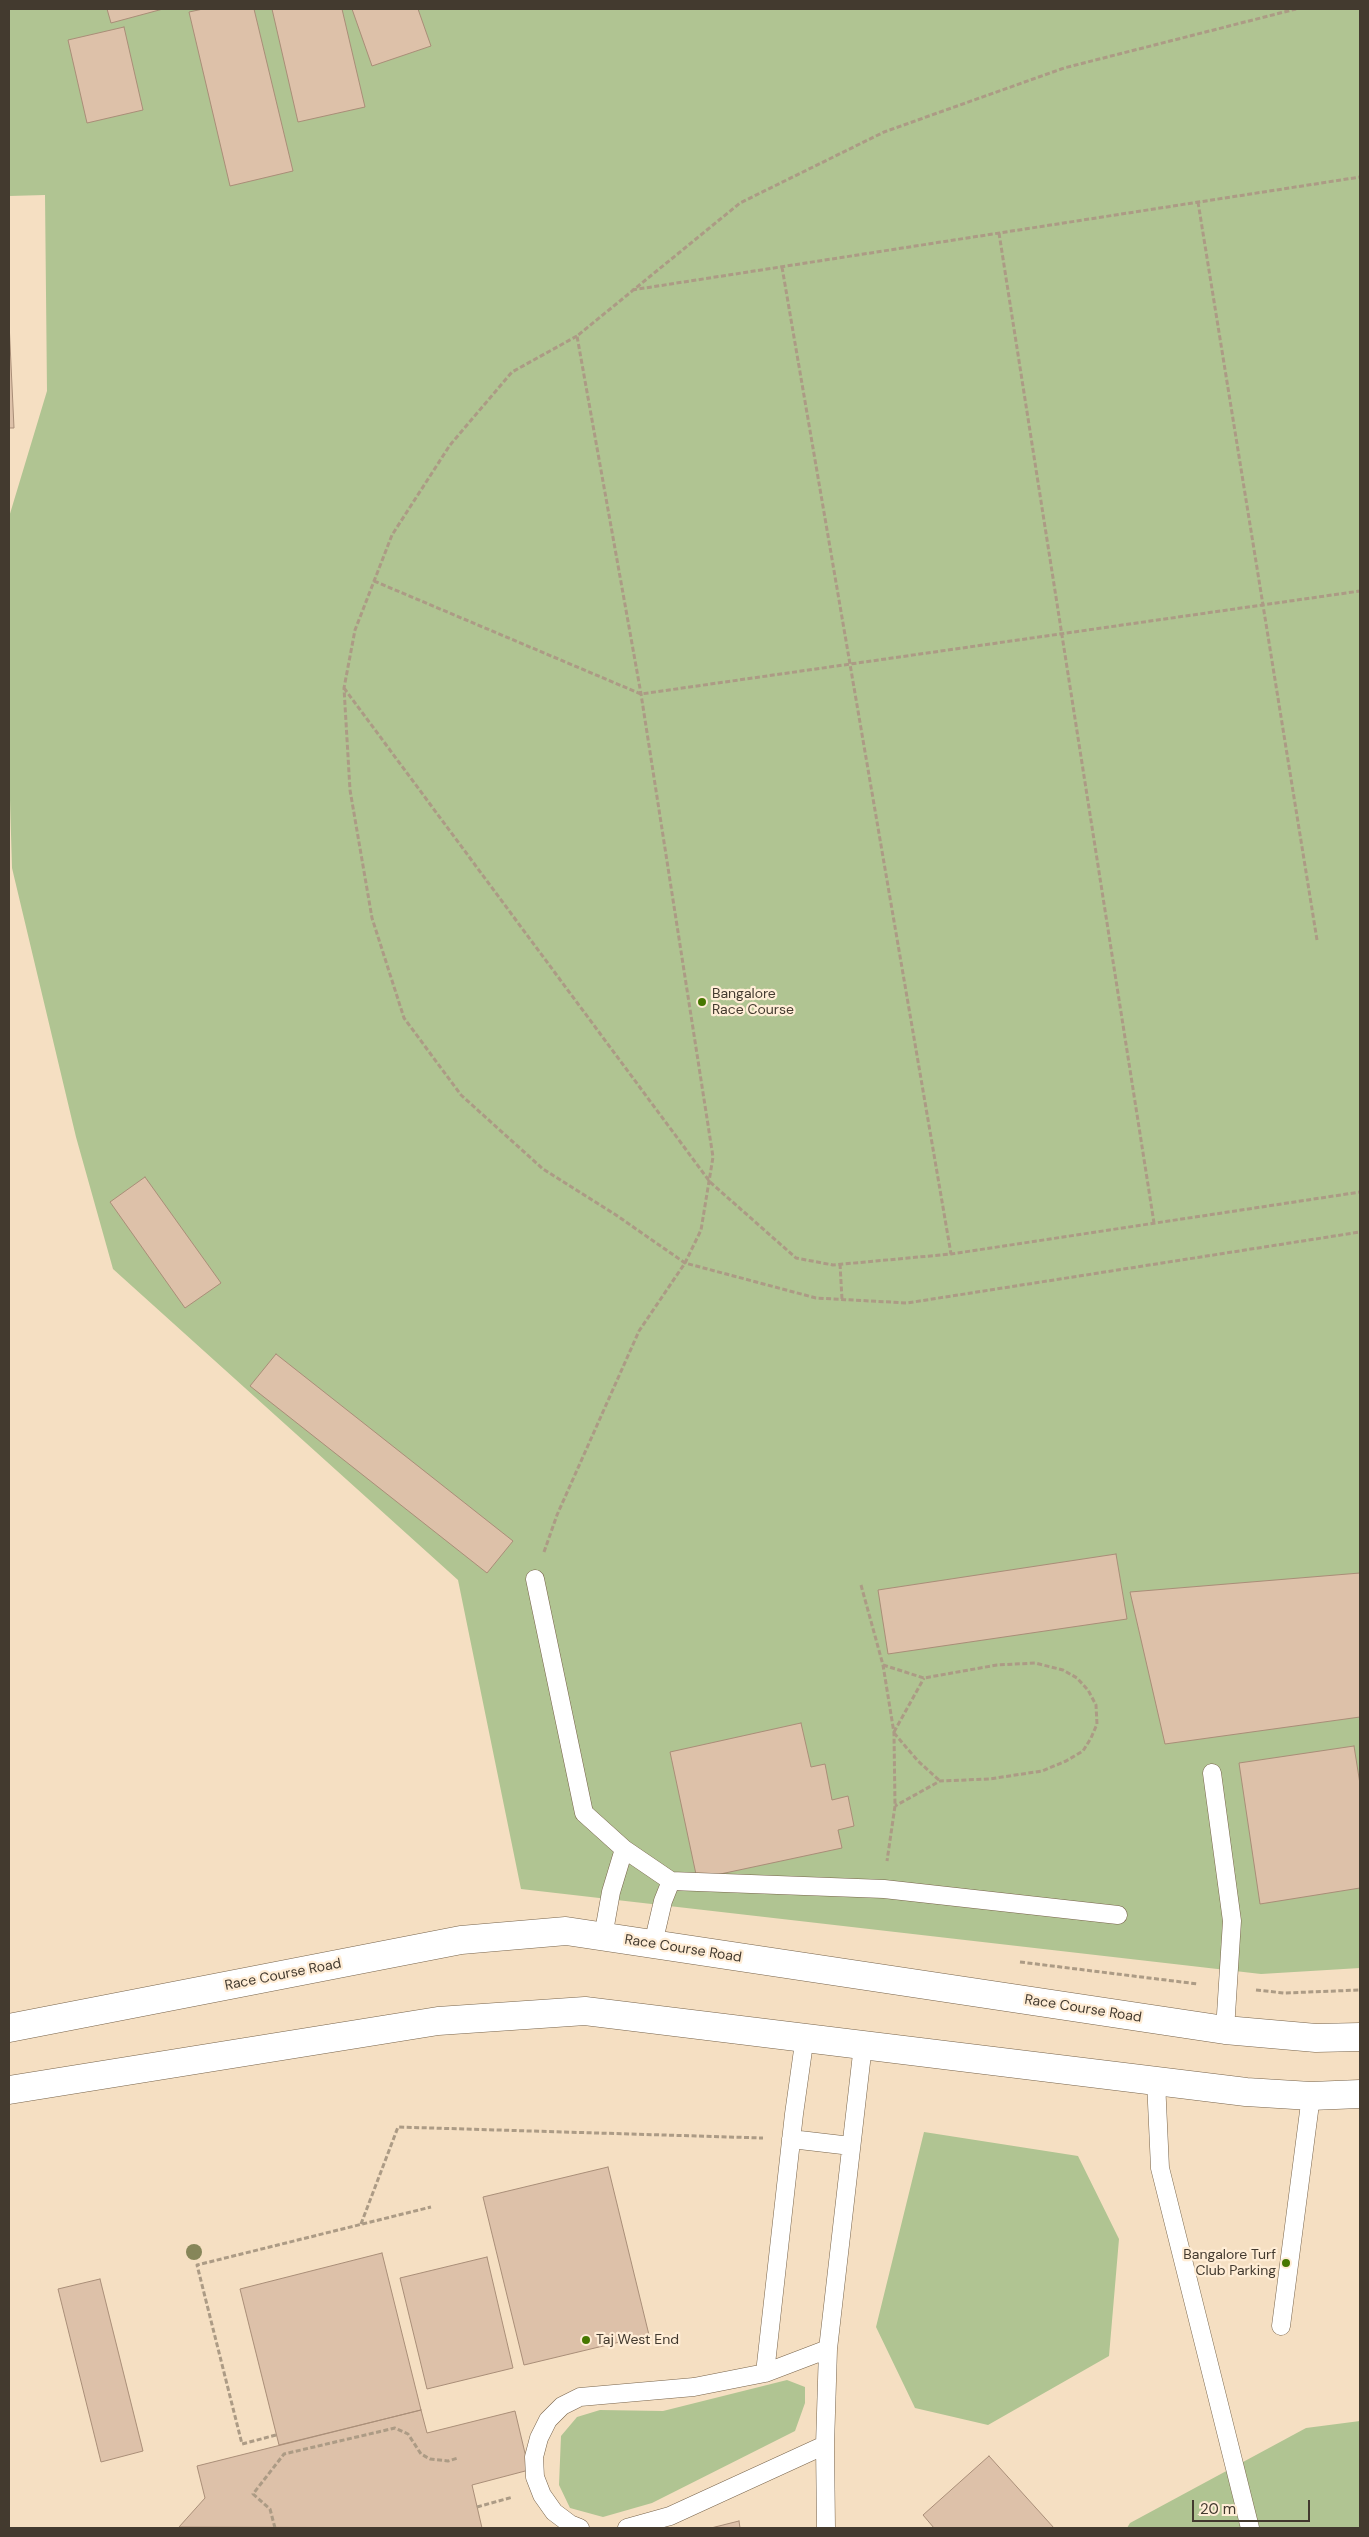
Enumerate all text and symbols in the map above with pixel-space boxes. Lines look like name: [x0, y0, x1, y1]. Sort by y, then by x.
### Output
place label: Bangalore Race Course: [712, 986, 794, 1019]
marker: Bangalore Race Course: [696, 996, 708, 1008]
street label: Race Course Road: [623, 1931, 743, 1967]
street label: Race Course Road: [223, 1955, 343, 1995]
street label: Race Course Road: [1023, 1991, 1143, 2027]
place label: Bangalore Turf Club Parking: [1183, 2247, 1276, 2280]
marker: Bangalore Turf Club Parking: [1280, 2257, 1292, 2269]
place label: Taj West End: [596, 2332, 679, 2348]
marker: Taj West End: [580, 2334, 592, 2346]
scale bar: [1194, 2490, 1312, 2522]
text: 20 m: [1200, 2499, 1236, 2519]

